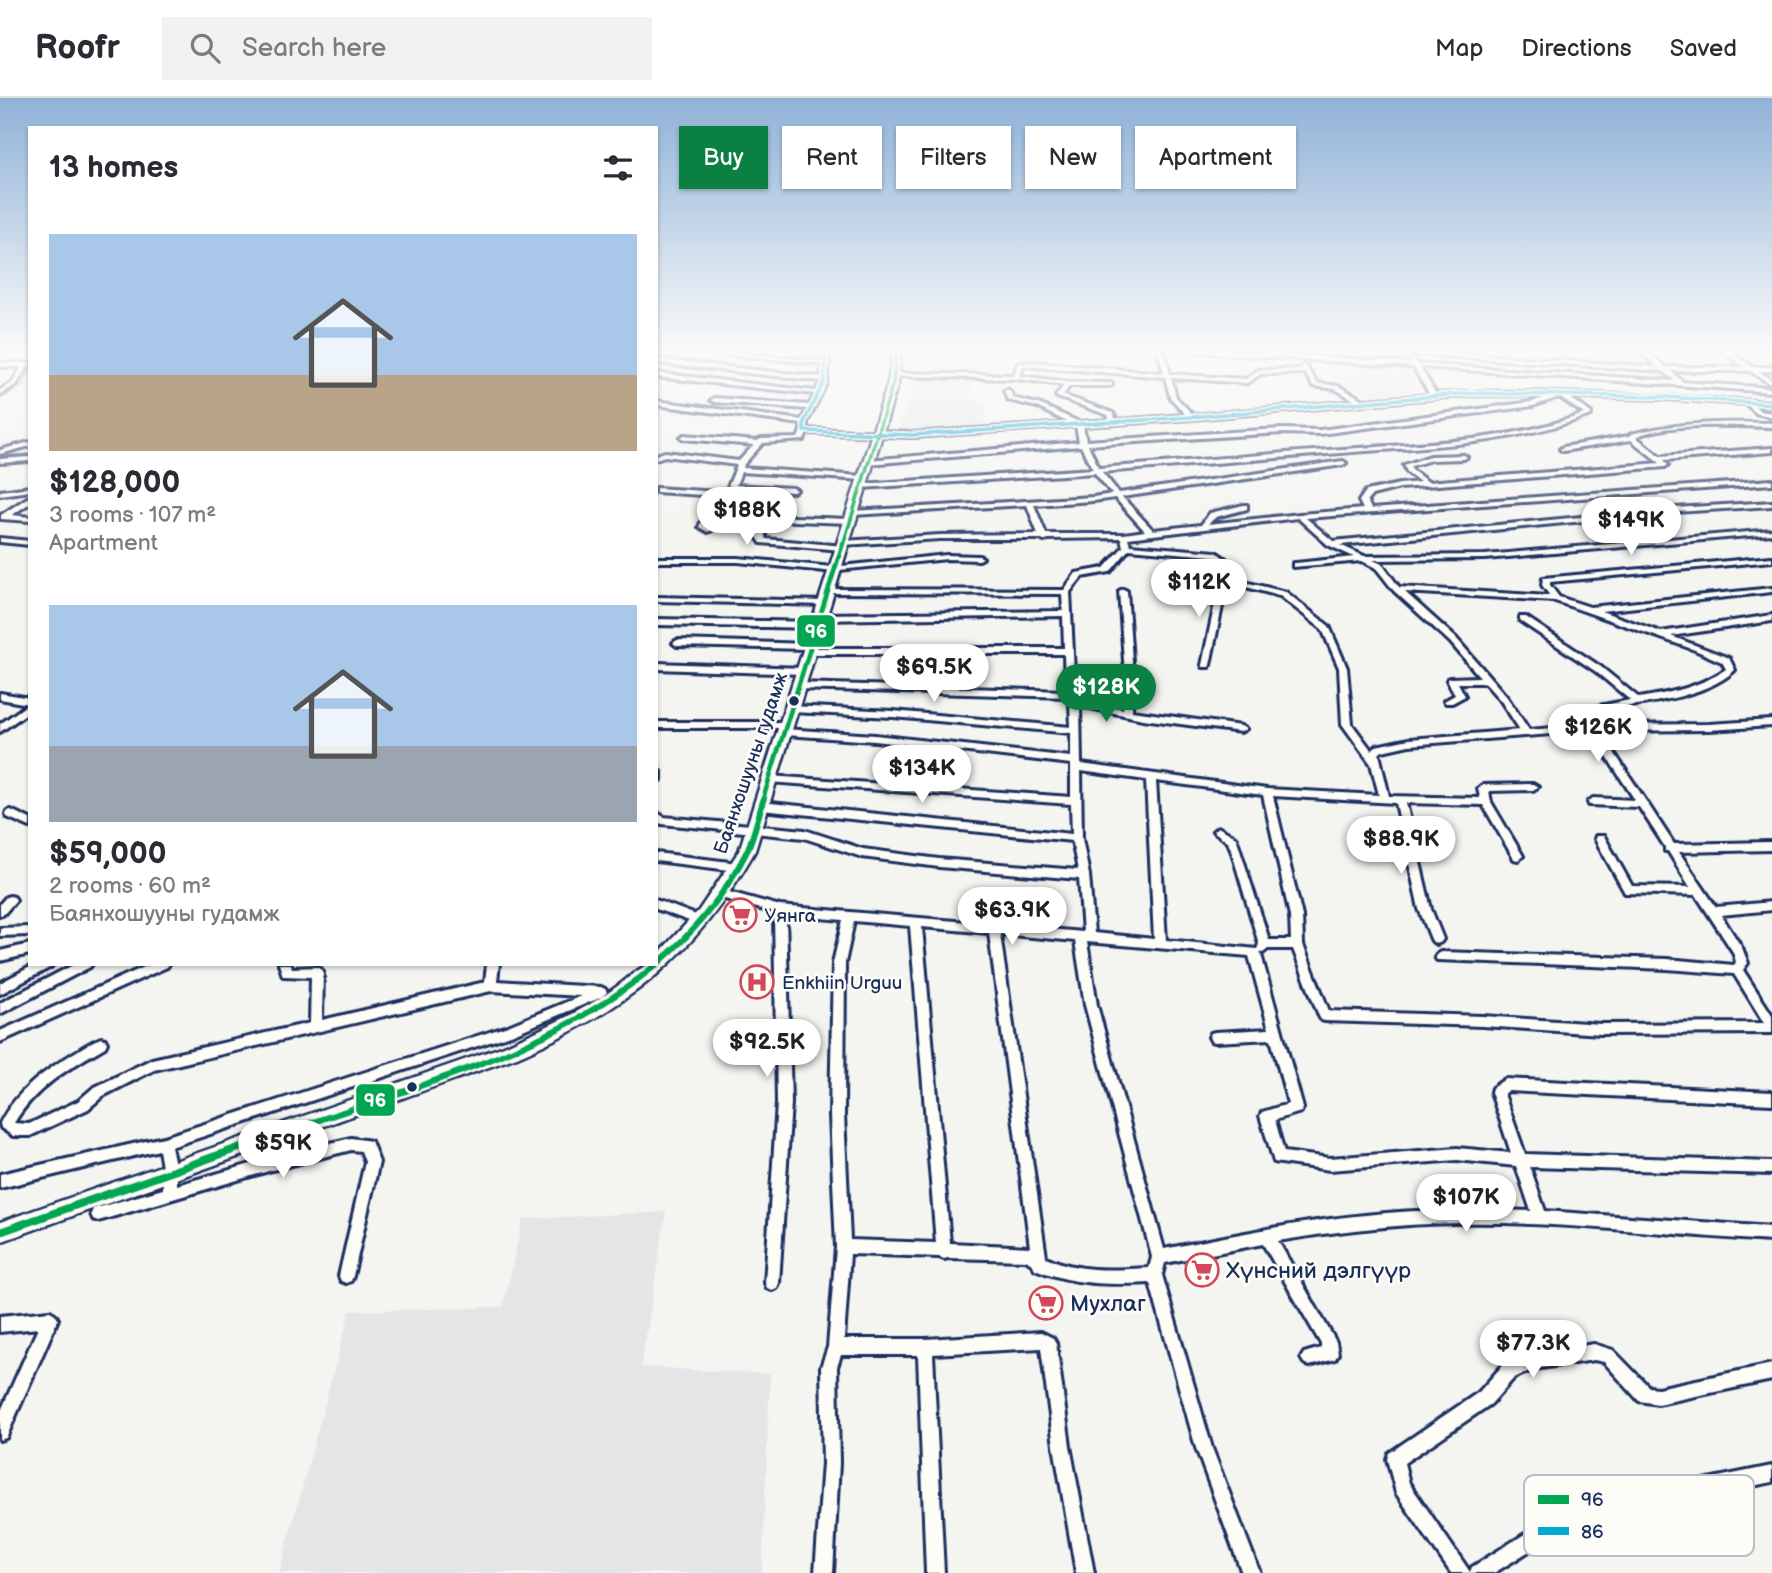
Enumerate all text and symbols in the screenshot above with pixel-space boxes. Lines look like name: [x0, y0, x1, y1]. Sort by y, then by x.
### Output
search box: [162, 17, 652, 80]
text: Roofr: [35, 28, 120, 68]
icon: search: [186, 29, 224, 67]
text: Search here: [242, 33, 386, 64]
text: Map: [1435, 34, 1483, 63]
text: Directions: [1521, 34, 1632, 63]
text: Saved: [1670, 34, 1737, 63]
chip: Buy: [679, 126, 768, 189]
chip: Rent: [782, 126, 882, 189]
chip: Filters: [896, 126, 1011, 189]
chip: New: [1025, 126, 1121, 189]
chip: Apartment: [1135, 126, 1296, 189]
icon: filters: [599, 149, 637, 187]
text: 13 homes: [49, 150, 178, 186]
icon: home: [280, 280, 406, 406]
text: $128,000: [49, 465, 180, 501]
pin: $188K: [698, 488, 796, 547]
text: $188K: [713, 496, 781, 524]
pin: $149K: [1582, 498, 1680, 557]
text: 3 rooms · 107 m²: [49, 501, 216, 529]
text: $149K: [1597, 506, 1665, 534]
text: Apartment: [49, 529, 158, 557]
pin: $112K: [1150, 560, 1248, 619]
text: $112K: [1167, 568, 1231, 596]
line badge: 96: [796, 614, 836, 648]
text: 96: [805, 621, 827, 644]
pin: $69.5K: [877, 644, 991, 704]
icon: home: [280, 651, 406, 777]
text: $69.5K: [896, 653, 972, 681]
pin: $128K: [1057, 664, 1155, 724]
street label: Баянхошууны гудамж: [710, 669, 794, 857]
text: $128K: [1072, 673, 1140, 701]
unlabelled marker: [787, 694, 801, 708]
pin: $126K: [1549, 704, 1647, 764]
text: $126K: [1564, 713, 1632, 741]
pin: $134K: [873, 746, 971, 805]
text: $134K: [888, 754, 956, 782]
pin: $88.9K: [1344, 816, 1458, 876]
text: $88.9K: [1363, 825, 1439, 853]
text: $59,000: [49, 836, 166, 872]
text: 2 rooms · 60 m²: [49, 872, 211, 900]
pin: $63.9K: [955, 888, 1069, 947]
supermarket icon: Уянга: [721, 896, 759, 934]
text: $63.9K: [974, 896, 1050, 924]
text: Баянхошууны гудамж: [49, 900, 280, 928]
place label: Уянга: [764, 905, 816, 928]
hospital icon: Enkhiin Urguu: [738, 963, 776, 1001]
place label: Enkhiin Urguu: [782, 972, 902, 995]
pin: $92.5K: [710, 1020, 824, 1079]
text: $92.5K: [729, 1028, 805, 1056]
unlabelled marker: [405, 1080, 419, 1094]
line badge: 96: [355, 1083, 396, 1117]
text: 96: [364, 1090, 386, 1113]
pin: $59K: [242, 1121, 324, 1180]
text: $59K: [254, 1129, 312, 1157]
pin: $107K: [1417, 1174, 1515, 1234]
text: $107K: [1432, 1183, 1500, 1211]
supermarket icon: Хүнсний дэлгүүр: [1183, 1251, 1221, 1289]
place label: Хүнсний дэлгүүр: [1226, 1257, 1411, 1285]
supermarket icon: Мухлаг: [1027, 1284, 1065, 1322]
place label: Мухлаг: [1070, 1290, 1146, 1318]
pin: $77.3K: [1476, 1320, 1590, 1380]
text: $77.3K: [1496, 1329, 1570, 1357]
legend: [1524, 1475, 1754, 1556]
text: 96: [1581, 1489, 1604, 1512]
text: 86: [1581, 1521, 1604, 1544]

